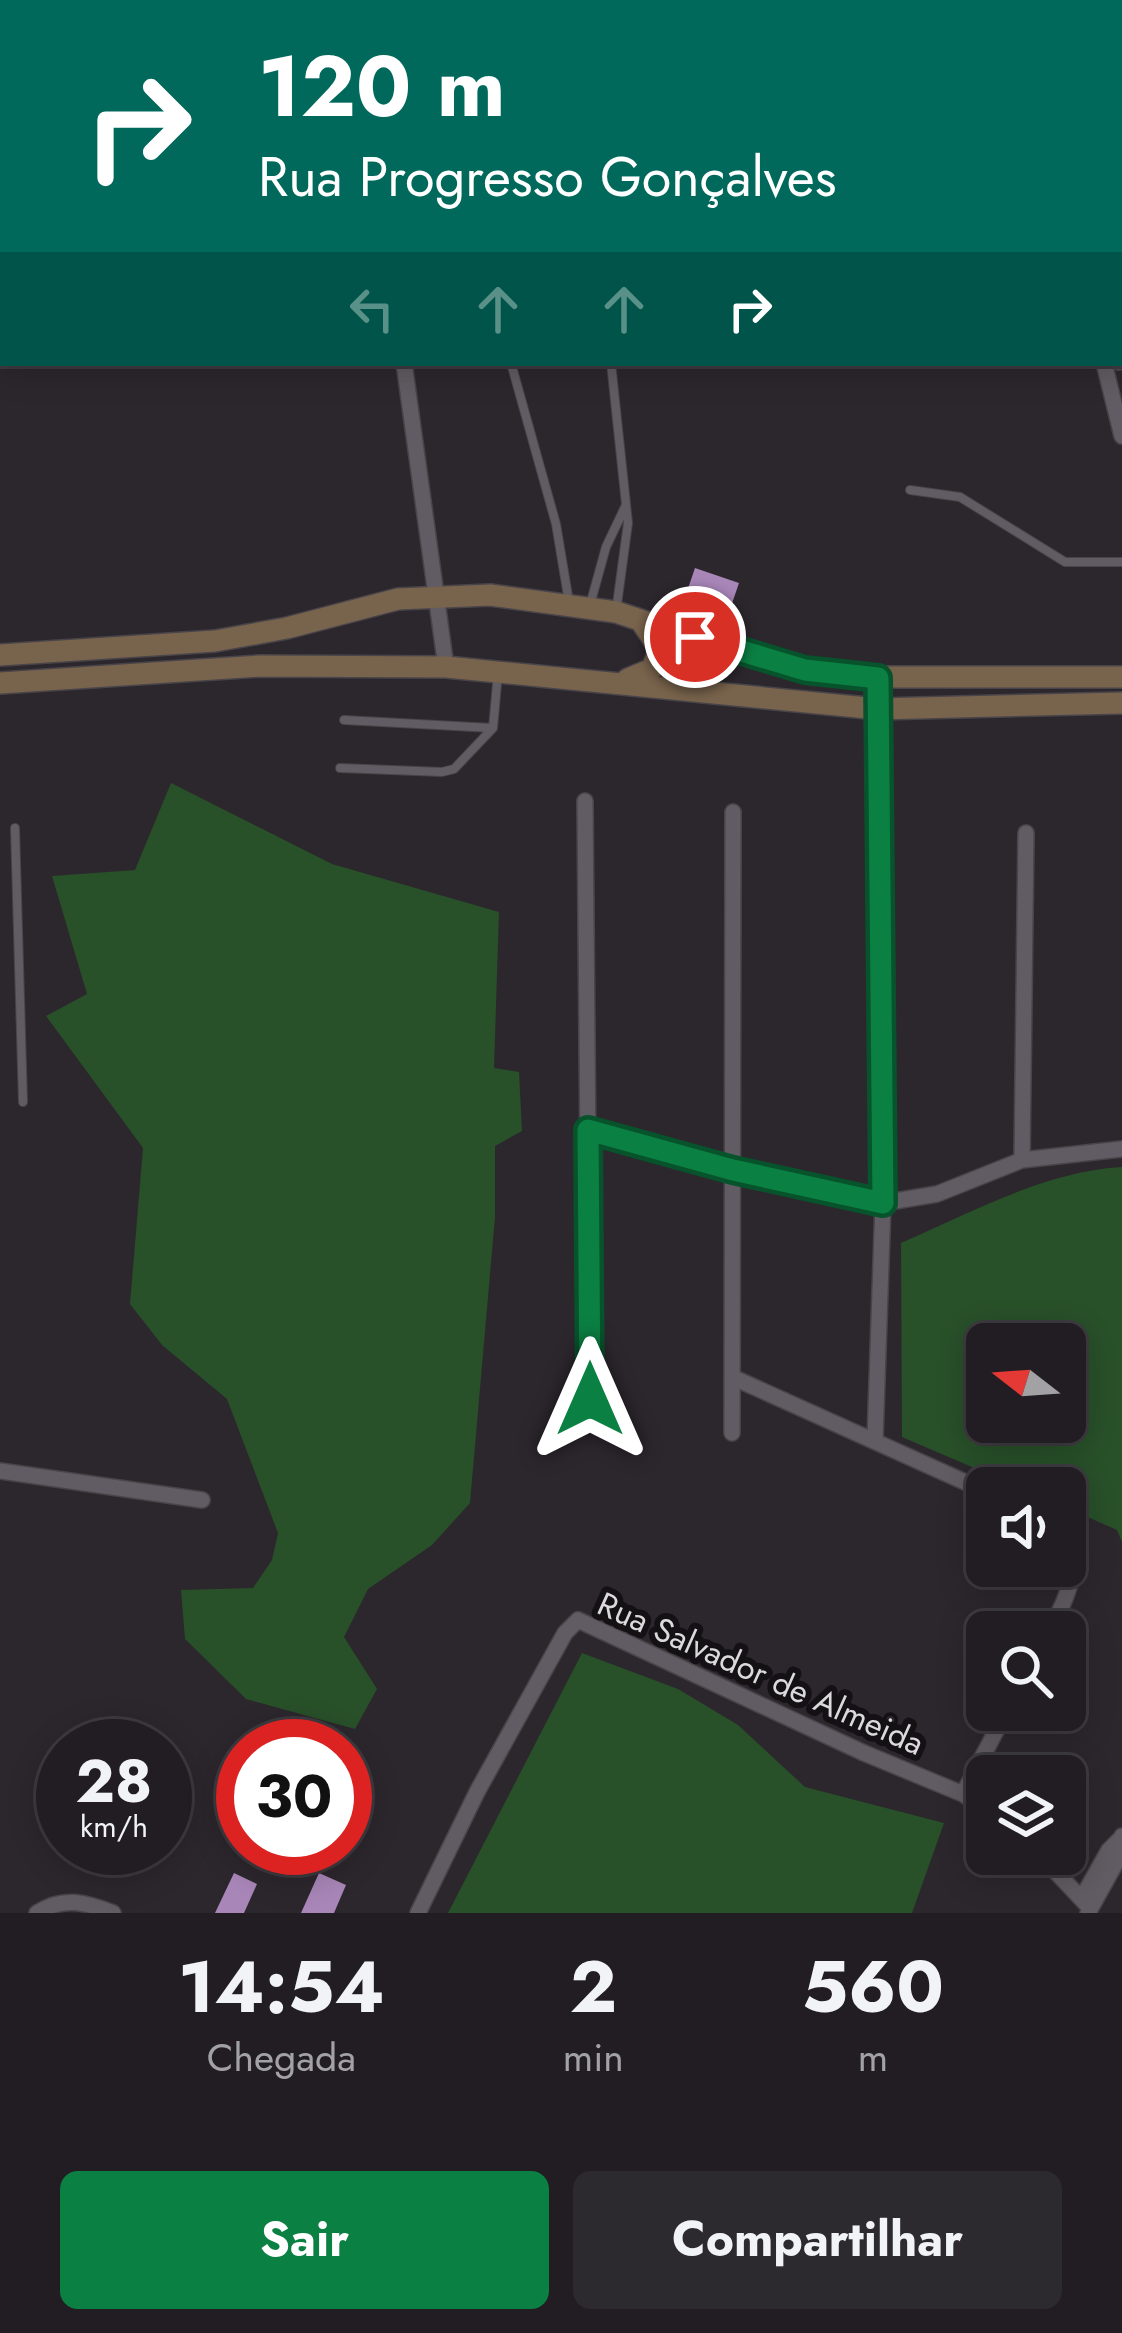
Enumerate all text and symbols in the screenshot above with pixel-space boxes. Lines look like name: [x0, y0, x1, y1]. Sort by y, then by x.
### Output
text: 120 m: [258, 26, 506, 148]
icon: right: [60, 48, 216, 204]
text: Rua Progresso Gonçalves: [258, 138, 836, 216]
icon: left: [339, 276, 405, 342]
icon: ahead: [465, 276, 531, 342]
icon: ahead: [591, 276, 657, 342]
icon: right: [717, 276, 783, 342]
pin: [644, 586, 746, 688]
icon: arrive: [662, 604, 728, 670]
north arrow: [966, 1323, 1086, 1443]
map controls: [966, 1323, 1086, 1875]
position arrow: [527, 1336, 653, 1462]
button: sound: [966, 1467, 1086, 1587]
street label: Rua Salvador de Almeida: [590, 1580, 931, 1767]
button: search: [966, 1611, 1086, 1731]
speed limit sign: 30: [216, 1719, 372, 1875]
text: 28: [76, 1738, 152, 1825]
button: layers: [966, 1755, 1086, 1875]
text: km/h: [80, 1805, 148, 1848]
text: 14:54: [178, 1935, 385, 2039]
text: 2: [570, 1935, 617, 2039]
text: 560: [802, 1935, 944, 2039]
text: Chegada: [207, 2029, 356, 2086]
text: min: [563, 2029, 624, 2086]
text: m: [858, 2029, 888, 2086]
button: Sair: [60, 2171, 549, 2309]
button: Compartilhar: [573, 2171, 1062, 2309]

